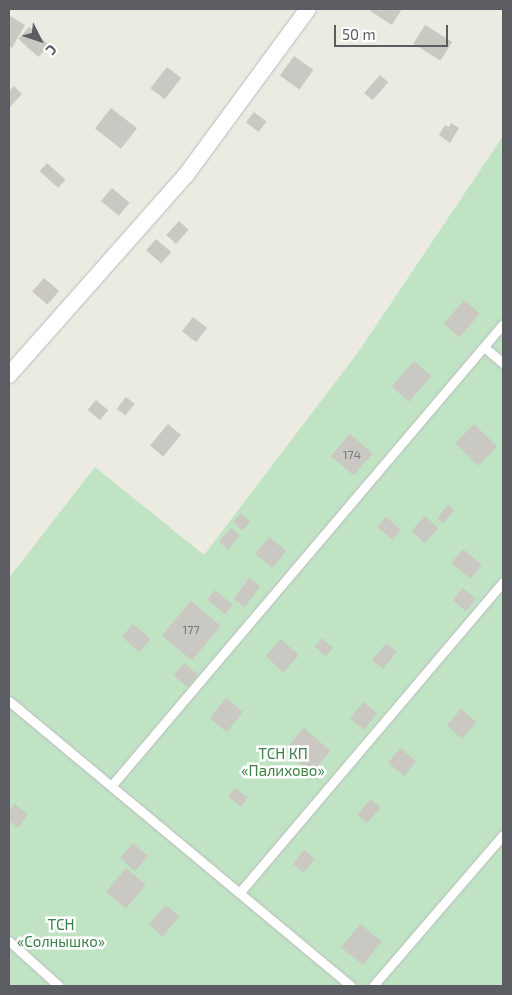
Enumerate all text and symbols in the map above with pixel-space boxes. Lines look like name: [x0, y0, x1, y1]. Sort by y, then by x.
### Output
north arrow: [15, 15, 65, 65]
scale bar: [337, 15, 451, 47]
text: 50 m: [342, 25, 376, 43]
text: С: [43, 41, 61, 59]
house number: 174: [343, 448, 361, 462]
house number: 177: [182, 623, 200, 637]
park label: ТСН КП «Палихово»: [241, 744, 325, 779]
park label: ТСН «Солнышко»: [17, 915, 105, 950]

